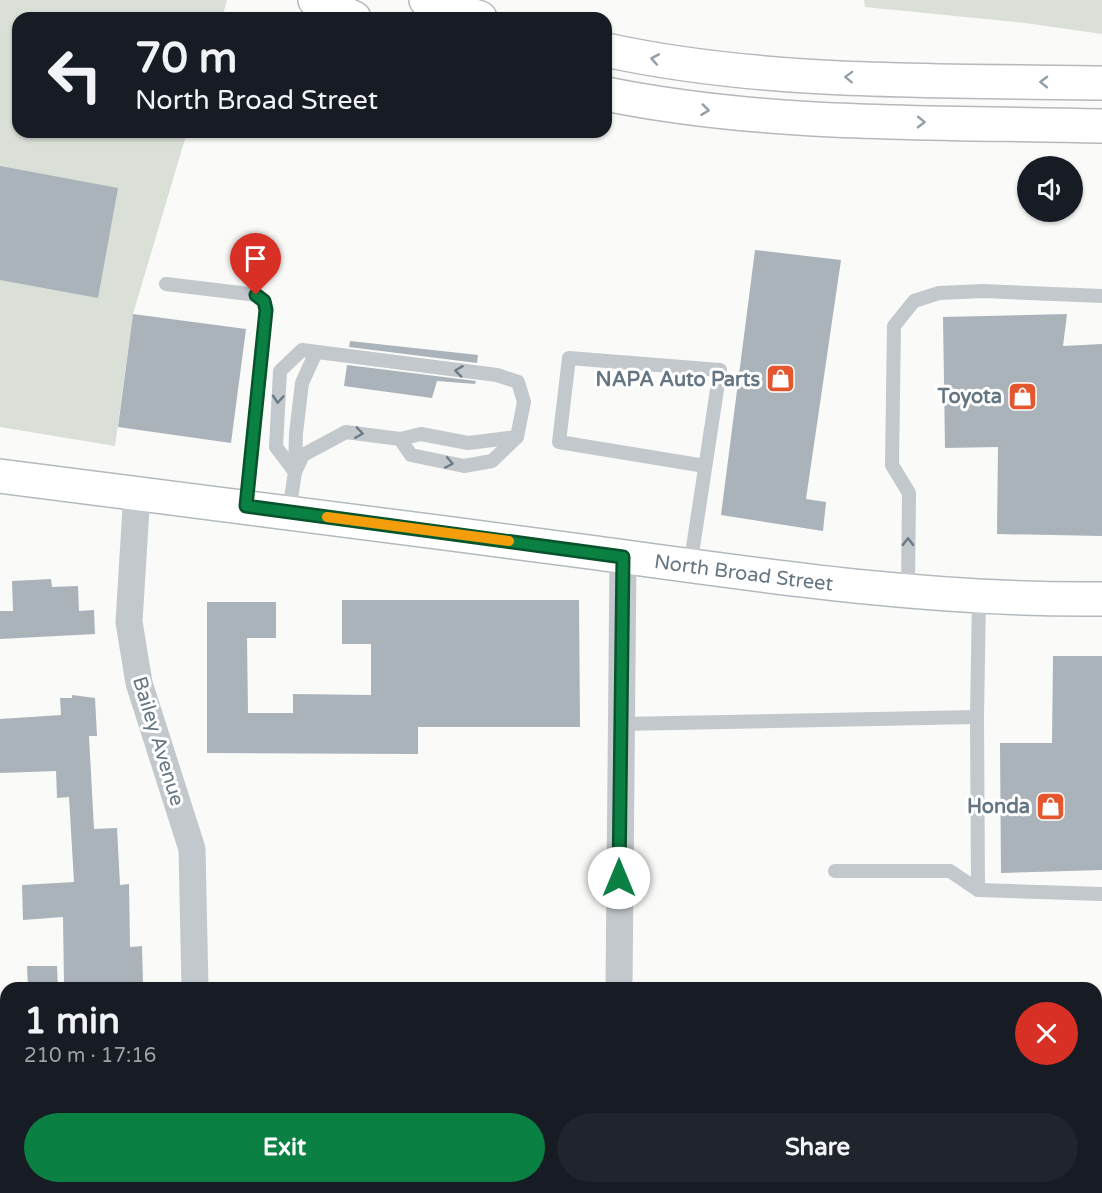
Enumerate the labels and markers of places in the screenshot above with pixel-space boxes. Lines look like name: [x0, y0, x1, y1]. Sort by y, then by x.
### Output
pin: [230, 233, 281, 295]
shop icon: NAPA Auto Parts: [765, 363, 797, 395]
place label: NAPA Auto Parts: [596, 368, 760, 392]
shop icon: Toyota: [1007, 380, 1039, 412]
place label: Toyota: [937, 385, 1002, 409]
shop icon: Honda: [1035, 790, 1067, 822]
place label: Honda: [967, 795, 1030, 819]

